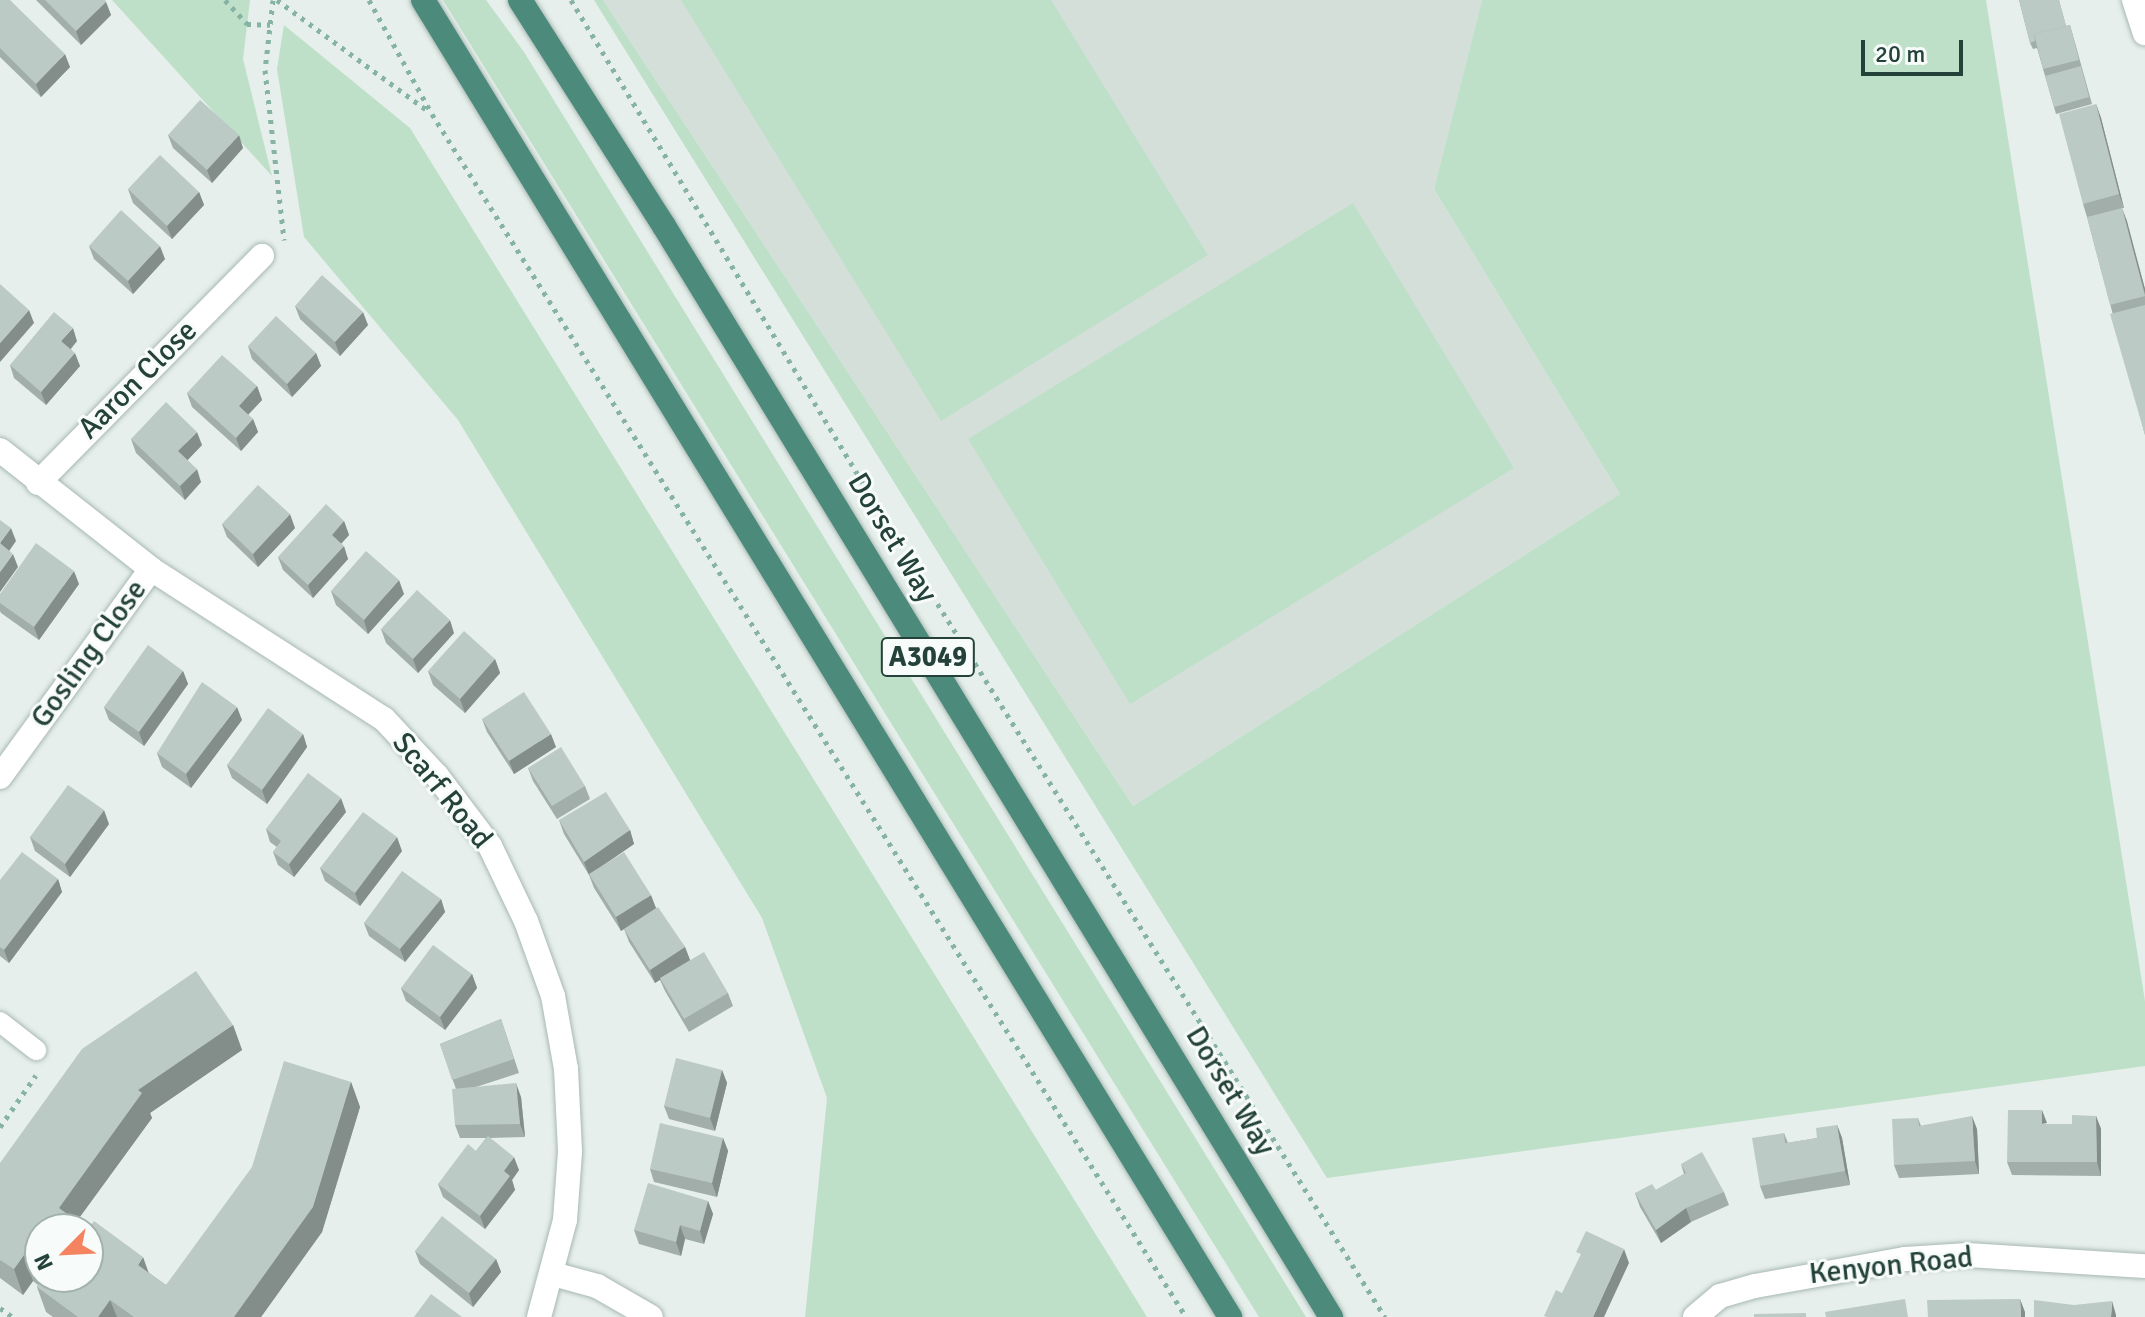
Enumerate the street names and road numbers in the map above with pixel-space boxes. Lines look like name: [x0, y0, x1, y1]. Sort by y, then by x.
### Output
street label: Aaron Close: [71, 313, 205, 447]
street label: Dorset Way: [839, 467, 945, 609]
street label: Gosling Close: [23, 573, 155, 735]
road number: A3049: [880, 633, 976, 681]
street label: Scarf Road: [384, 726, 500, 856]
street label: Dorset Way: [1177, 1020, 1283, 1162]
street label: Kenyon Road: [1807, 1239, 1975, 1293]

